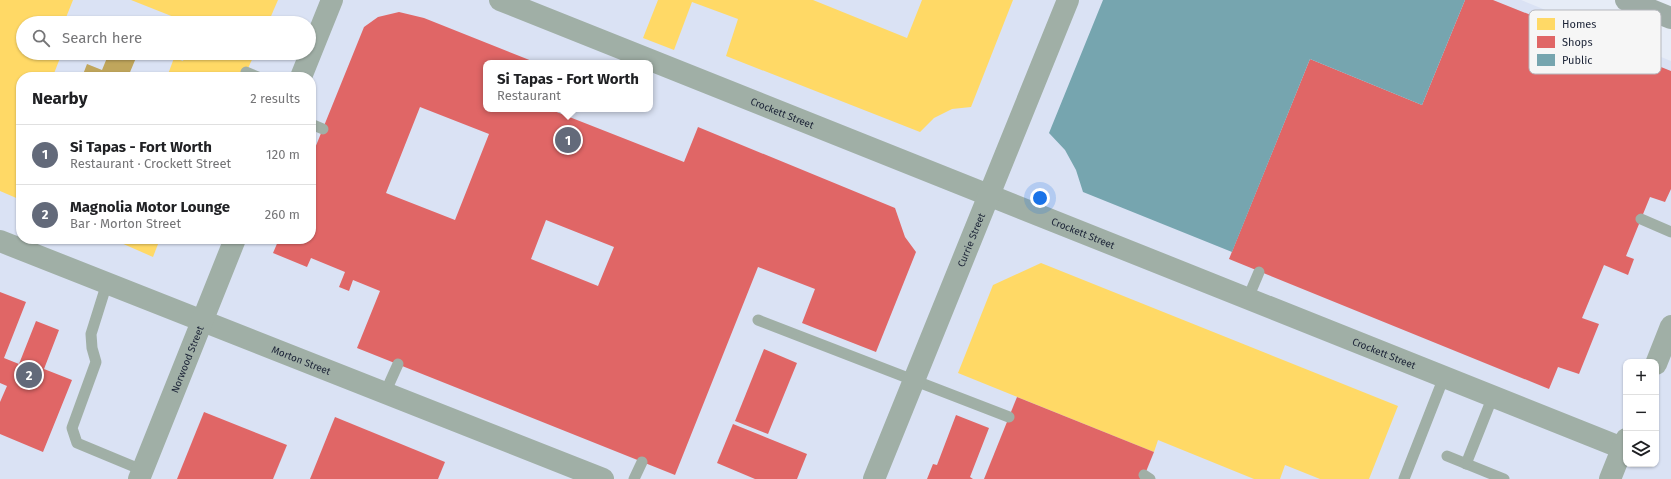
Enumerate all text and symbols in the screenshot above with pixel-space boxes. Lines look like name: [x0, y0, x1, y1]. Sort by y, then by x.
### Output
legend: [1529, 10, 1661, 74]
search box: [16, 16, 316, 60]
text: Homes: [1562, 18, 1596, 31]
icon: search: [30, 27, 52, 49]
text: Search here: [62, 29, 142, 47]
text: Shops: [1562, 36, 1593, 49]
text: Public: [1562, 54, 1593, 67]
popup: [483, 60, 653, 112]
text: Si Tapas - Fort Worth: [497, 70, 639, 88]
text: Nearby: [32, 88, 87, 109]
text: Restaurant: [497, 88, 561, 103]
text: 2 results: [250, 91, 300, 106]
street label: Crockett Street: [749, 96, 816, 132]
pin: 1: [555, 125, 581, 155]
text: Si Tapas - Fort Worth: [70, 138, 212, 156]
text: 1: [42, 147, 48, 162]
text: 120 m: [266, 147, 300, 162]
text: Restaurant · Crockett Street: [70, 156, 231, 171]
your location: [1030, 188, 1050, 208]
text: Magnolia Motor Lounge: [70, 198, 230, 216]
text: 2: [42, 207, 48, 222]
text: 260 m: [265, 207, 300, 222]
street label: Currie Street: [955, 211, 988, 269]
text: Bar · Morton Street: [70, 216, 181, 231]
street label: Crockett Street: [1049, 216, 1117, 252]
street label: Norwood Street: [169, 324, 207, 395]
street label: Crockett Street: [1350, 336, 1418, 372]
street label: Morton Street: [270, 344, 333, 378]
map controls: [1623, 359, 1659, 467]
button: +: [1623, 359, 1659, 395]
pin: 2: [16, 360, 42, 390]
button: −: [1623, 395, 1659, 431]
button: layers: [1623, 431, 1659, 467]

